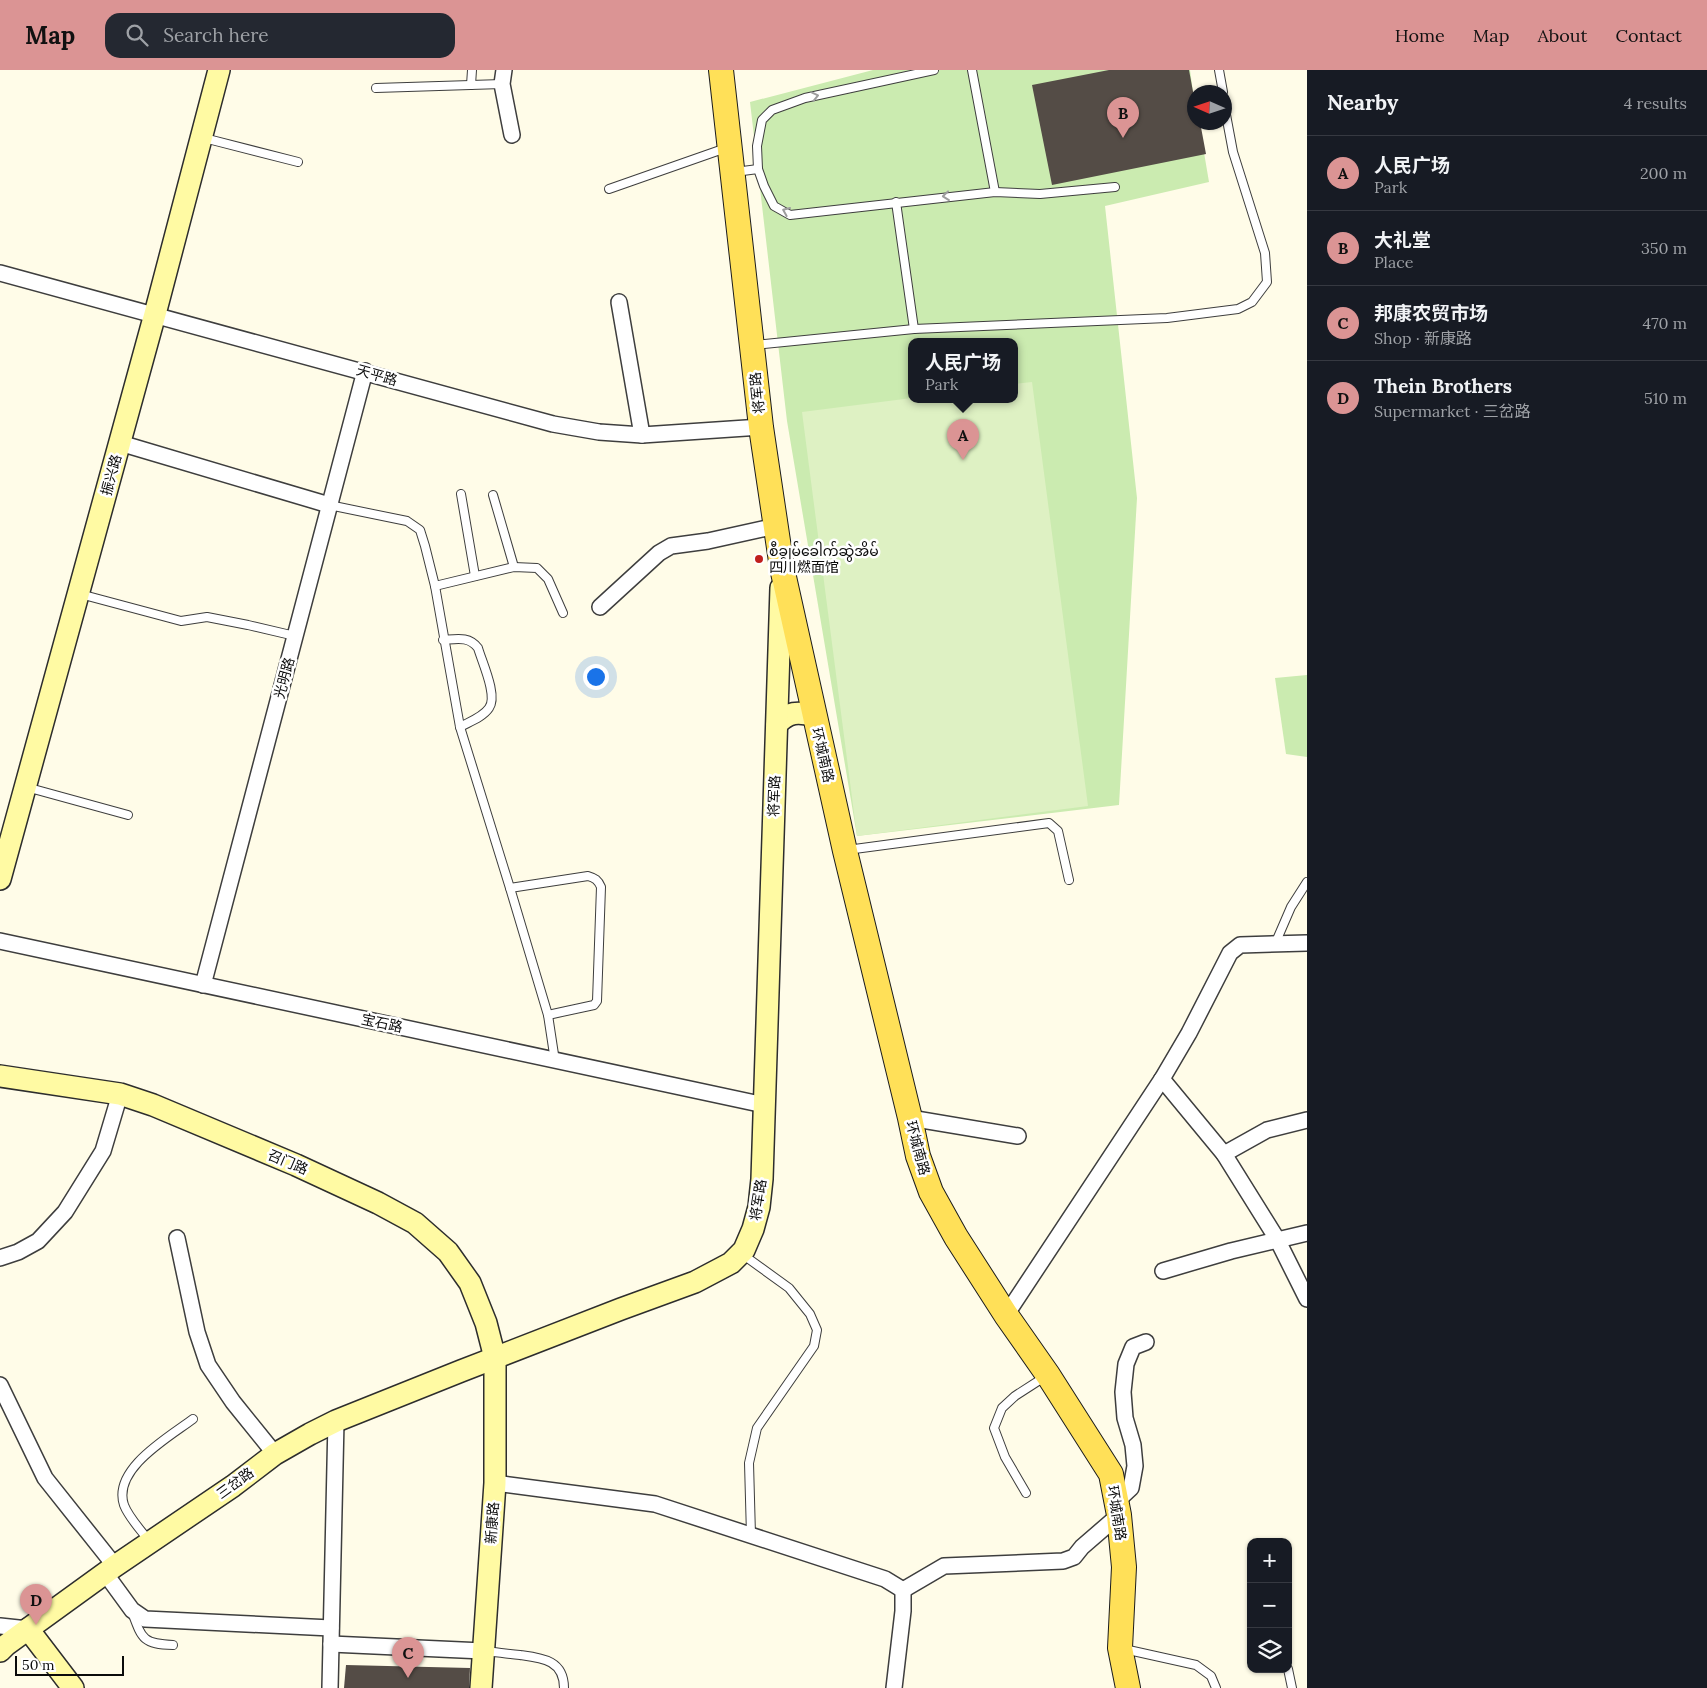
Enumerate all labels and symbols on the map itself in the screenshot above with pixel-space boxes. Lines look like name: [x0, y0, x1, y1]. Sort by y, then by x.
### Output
north arrow: [1187, 85, 1232, 130]
one-way arrow: [811, 91, 820, 102]
pin: B: [1107, 97, 1139, 138]
one-way arrow: [942, 190, 950, 201]
one-way arrow: [782, 207, 791, 218]
street label: 天平路: [354, 361, 400, 389]
street label: 将军路: [746, 371, 768, 415]
pin: A: [947, 419, 979, 460]
street label: 振兴路: [97, 452, 125, 498]
place label: စီချွမ်ခေါက်ဆွဲအိမ် 四川燃面馆: [769, 541, 879, 576]
marker: စီချွမ်ခေါက်ဆွဲအိမ် 四川燃面馆: [753, 553, 765, 565]
street label: 光明路: [270, 655, 298, 701]
your location: [583, 664, 609, 690]
street label: 环城南路: [808, 726, 838, 784]
street label: 将军路: [764, 775, 784, 817]
street label: 宝石路: [360, 1010, 404, 1036]
street label: 环城南路: [902, 1119, 934, 1177]
street label: 召门路: [265, 1146, 311, 1178]
street label: 将军路: [746, 1178, 770, 1222]
street label: 三岔路: [213, 1463, 257, 1503]
street label: 环城南路: [1104, 1484, 1130, 1542]
street label: 新康路: [482, 1501, 502, 1545]
pin: D: [20, 1584, 52, 1625]
pin: C: [392, 1637, 424, 1678]
scale bar: [15, 1653, 124, 1676]

